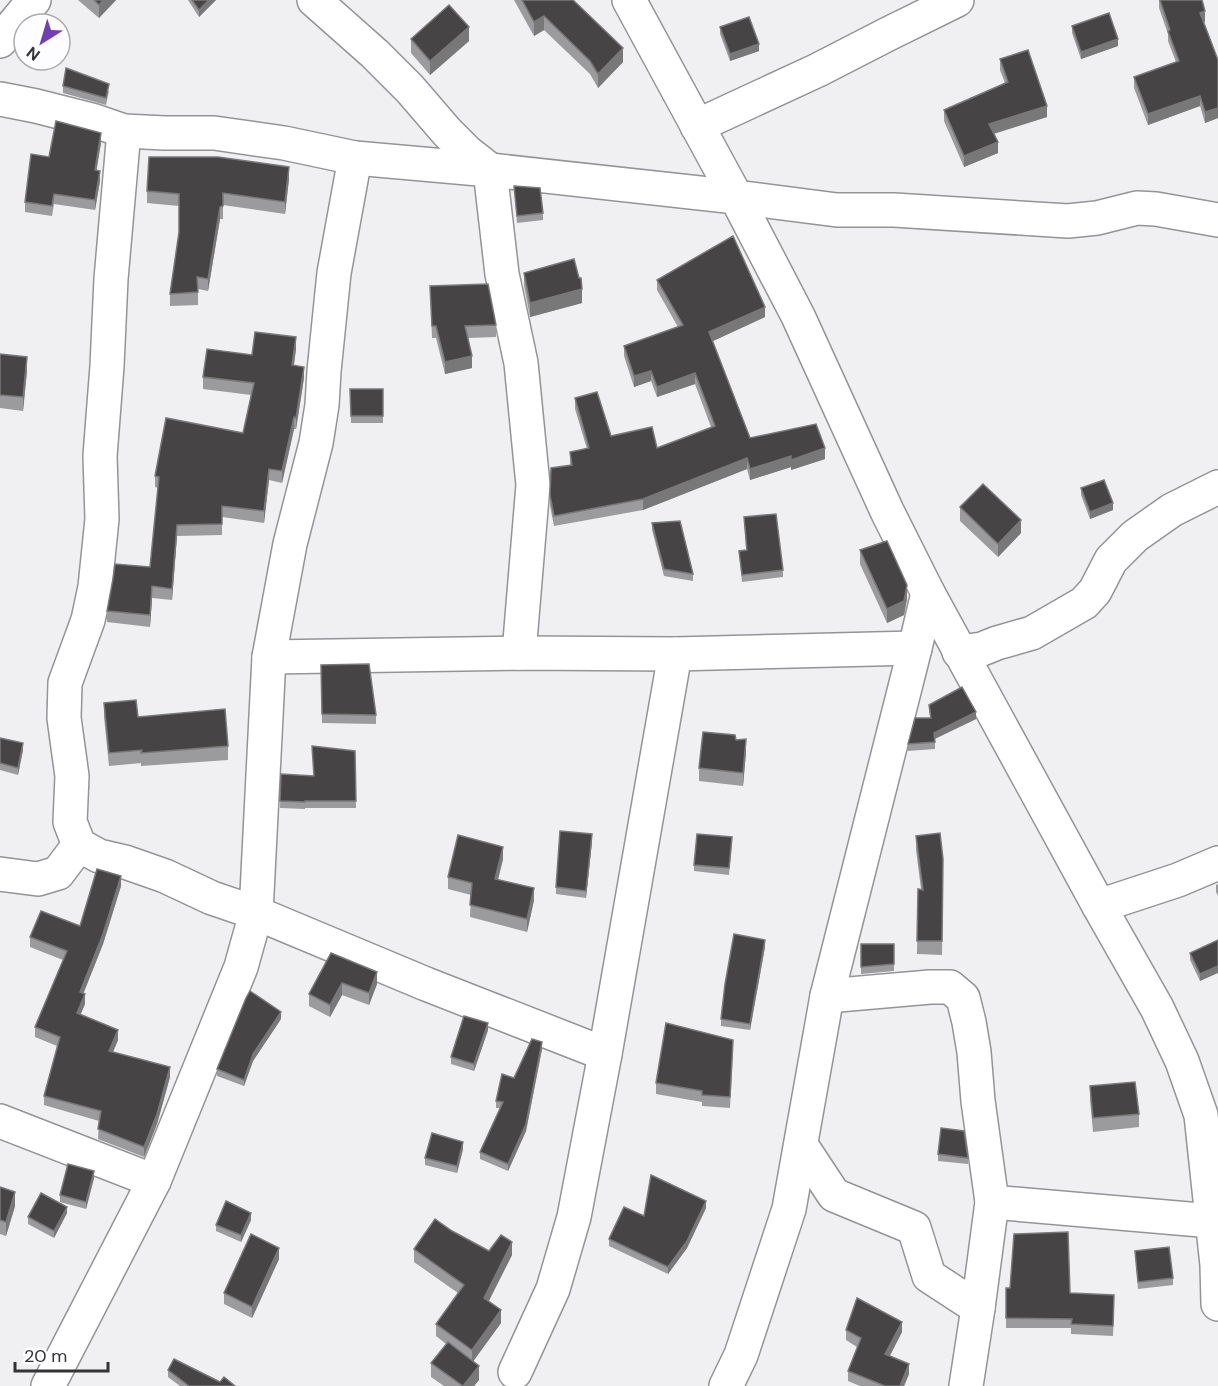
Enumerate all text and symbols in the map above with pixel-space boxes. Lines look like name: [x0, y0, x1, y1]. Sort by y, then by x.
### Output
north arrow: [12, 12, 72, 72]
text: N: [22, 42, 44, 65]
scale bar: [15, 1335, 108, 1373]
text: 20 m: [24, 1344, 67, 1368]

